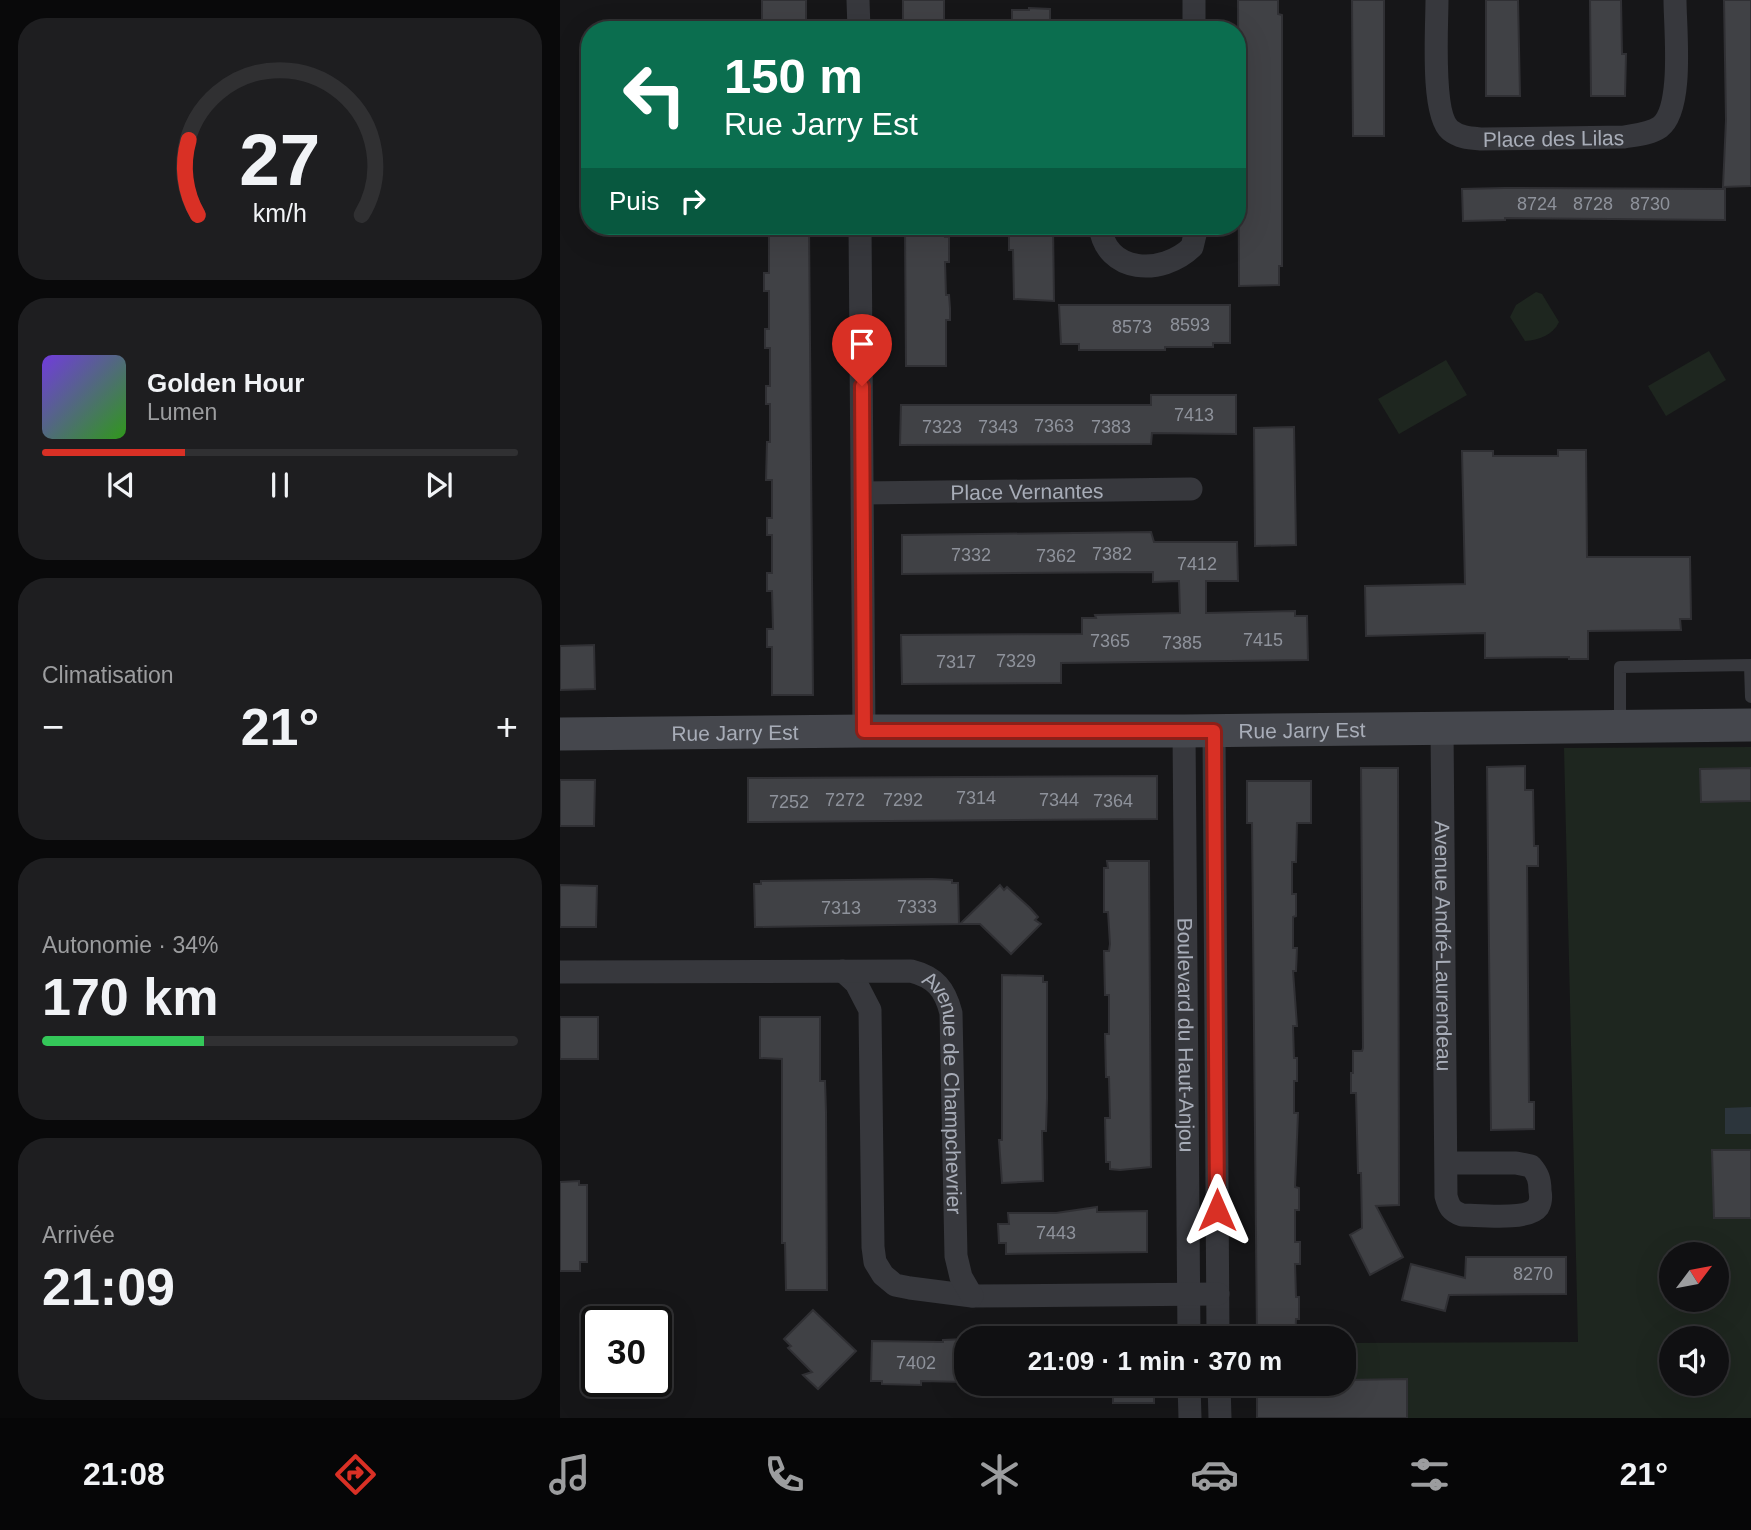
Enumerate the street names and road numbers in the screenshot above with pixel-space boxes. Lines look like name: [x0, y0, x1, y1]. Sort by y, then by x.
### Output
street label: Place des Lilas: [1483, 125, 1624, 150]
street label: Place Vernantes: [950, 479, 1104, 503]
street label: Rue Jarry Est: [1238, 718, 1366, 742]
street label: Rue Jarry Est: [671, 720, 799, 744]
street label: Avenue André-Laurendeau: [1431, 820, 1456, 1072]
street label: Boulevard du Haut-Anjou: [1174, 917, 1199, 1152]
street label: Avenue de Champchevrier: [919, 966, 967, 1215]

